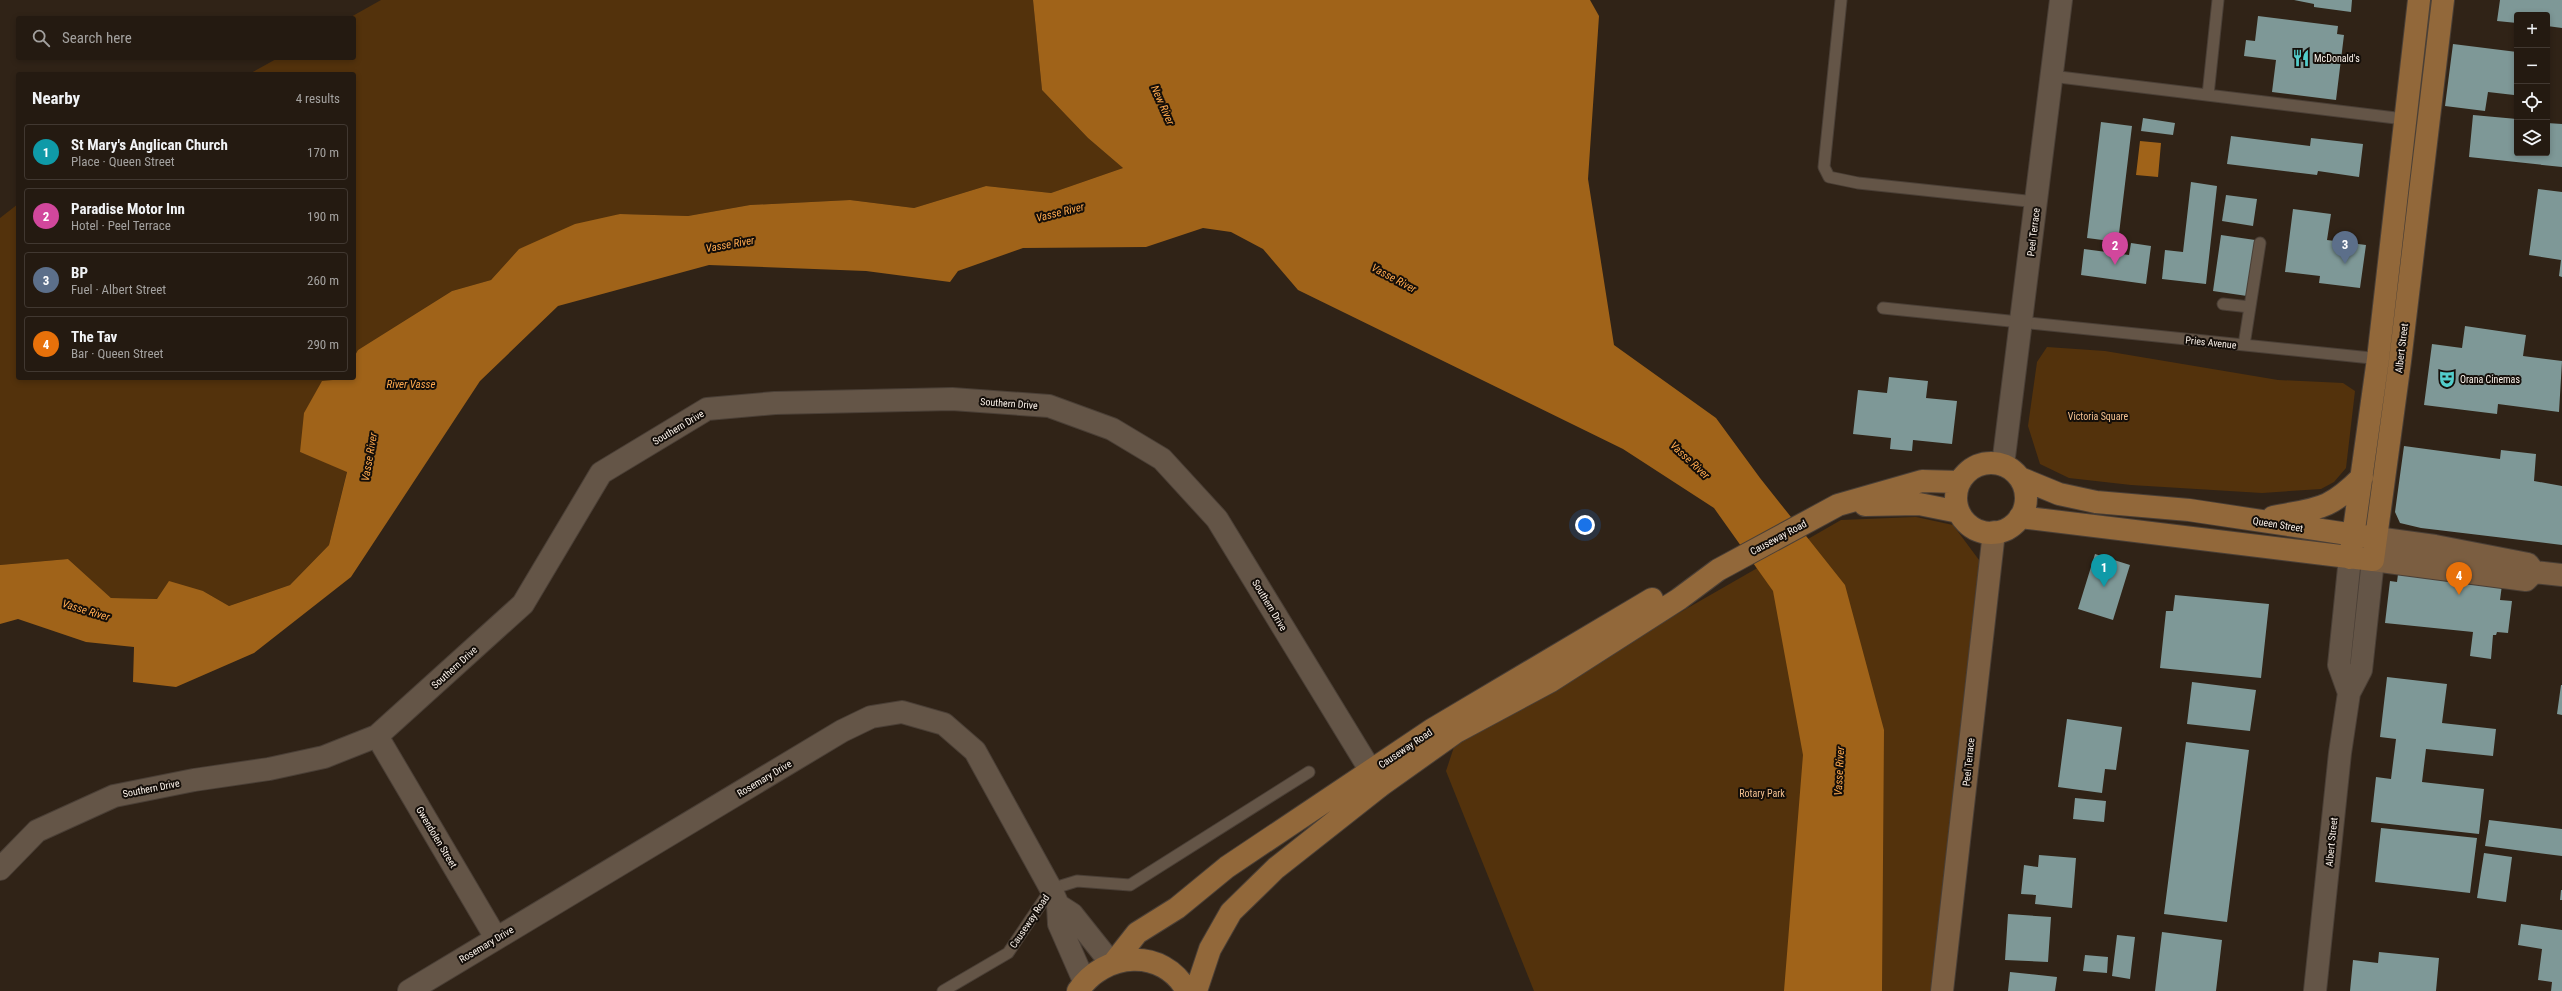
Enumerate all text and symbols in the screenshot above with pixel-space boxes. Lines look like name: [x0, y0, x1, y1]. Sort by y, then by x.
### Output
map controls: [2514, 12, 2550, 156]
button: +: [2514, 12, 2550, 48]
search box: [16, 16, 356, 60]
icon: search: [30, 27, 52, 49]
text: Search here: [62, 29, 132, 47]
restaurant icon: McDonald's: [2291, 48, 2311, 68]
button: −: [2514, 48, 2550, 84]
place label: McDonald's: [2314, 53, 2360, 64]
water label: New River: [1148, 83, 1177, 128]
button: locate: [2514, 84, 2550, 120]
text: Nearby: [32, 88, 80, 108]
text: 4 results: [296, 91, 340, 106]
button: layers: [2514, 120, 2550, 156]
text: St Mary's Anglican Church: [71, 136, 228, 154]
text: 1: [43, 145, 49, 160]
text: 170 m: [307, 145, 339, 160]
text: Place · Queen Street: [71, 154, 175, 169]
text: Paradise Motor Inn: [71, 200, 185, 218]
water label: Vasse River: [1035, 200, 1086, 225]
street label: Peel Terrace: [2025, 207, 2042, 257]
text: 2: [43, 209, 49, 224]
text: 190 m: [307, 209, 339, 224]
text: Hotel · Peel Terrace: [71, 218, 171, 233]
pin: 3: [2332, 231, 2358, 264]
pin: 2: [2102, 232, 2128, 265]
water label: Vasse River: [705, 234, 756, 255]
water label: Vasse River: [1369, 261, 1419, 296]
text: BP: [71, 264, 88, 282]
text: 3: [43, 273, 49, 288]
text: 260 m: [307, 273, 339, 288]
text: Fuel · Albert Street: [71, 282, 166, 297]
street label: Albert Street: [2393, 323, 2410, 373]
text: The Tav: [71, 328, 117, 346]
street label: Pries Avenue: [2185, 334, 2237, 351]
text: 4: [43, 337, 49, 352]
text: 290 m: [307, 337, 339, 352]
text: Bar · Queen Street: [71, 346, 163, 361]
theatre icon: Orana Cinemas: [2437, 369, 2457, 389]
place label: Orana Cinemas: [2460, 374, 2520, 385]
water label: River Vasse: [387, 378, 435, 391]
street label: Southern Drive: [980, 396, 1038, 411]
street label: Southern Drive: [651, 408, 706, 447]
park label: Victoria Square: [2068, 411, 2128, 422]
water label: Vasse River: [359, 431, 380, 482]
water label: Vasse River: [1667, 439, 1713, 482]
your location: [1575, 515, 1595, 535]
street label: Queen Street: [2252, 515, 2304, 534]
street label: Causeway Road: [1748, 518, 1808, 557]
pin: 1: [2091, 554, 2117, 587]
pin: 4: [2446, 562, 2472, 595]
street label: Southern Drive: [1250, 578, 1289, 633]
water label: Vasse River: [61, 597, 112, 624]
street label: Southern Drive: [429, 644, 480, 691]
street label: Causeway Road: [1376, 726, 1434, 770]
street label: Peel Terrace: [1960, 737, 1977, 787]
water label: Vasse River: [1832, 746, 1847, 796]
street label: Rosemary Drive: [735, 758, 794, 799]
street label: Southern Drive: [122, 778, 181, 799]
park label: Rotary Park: [1739, 788, 1785, 799]
street label: Gwendolen Street: [414, 805, 459, 870]
street label: Albert Street: [2323, 817, 2340, 867]
street label: Causeway Road: [1007, 892, 1051, 950]
street label: Rosemary Drive: [457, 924, 516, 965]

